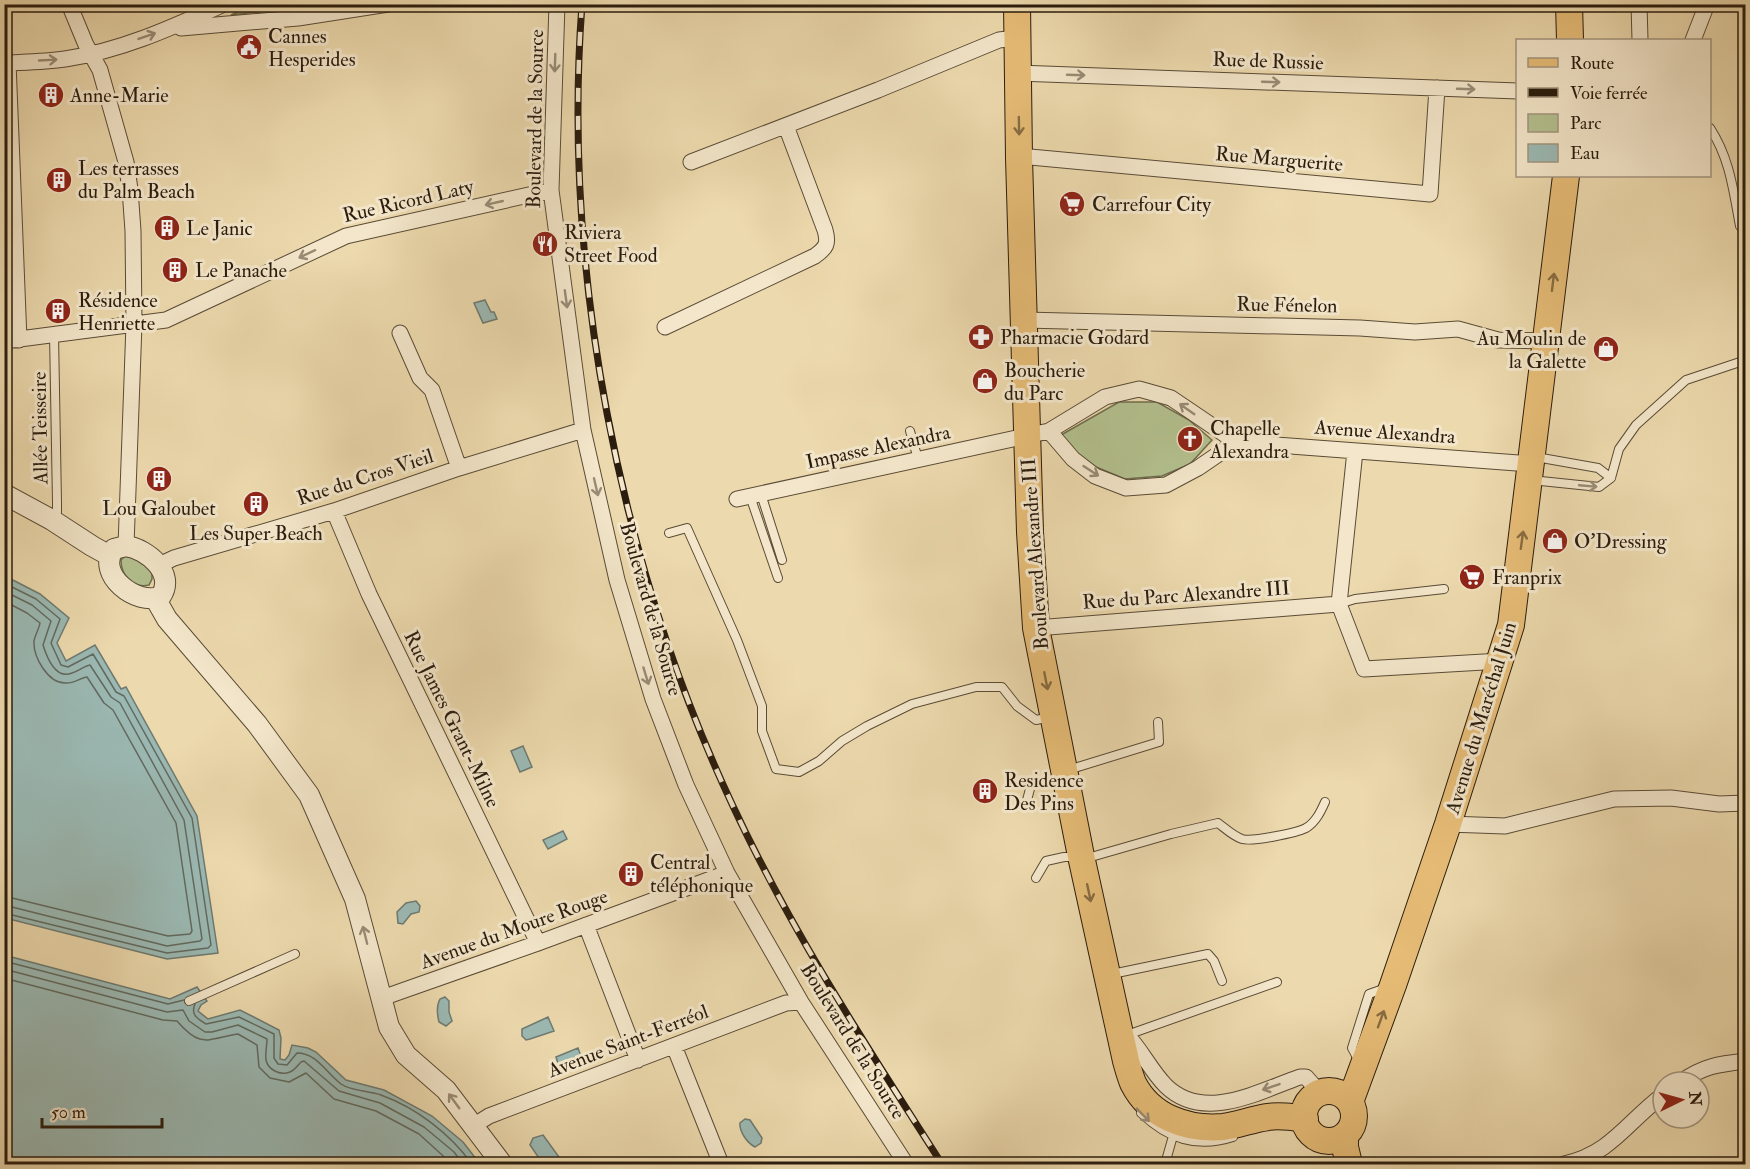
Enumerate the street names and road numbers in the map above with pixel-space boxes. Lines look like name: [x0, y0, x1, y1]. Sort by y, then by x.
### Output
street label: Boulevard de la Source: [521, 29, 549, 209]
street label: Rue de Russie: [1212, 47, 1324, 75]
street label: Rue Marguerite: [1214, 141, 1344, 177]
street label: Rue Ricord Laty: [340, 174, 477, 228]
street label: Rue Fénelon: [1236, 292, 1338, 318]
street label: Allée Teisseire: [27, 371, 54, 486]
street label: Avenue Alexandra: [1313, 415, 1457, 449]
street label: Impasse Alexandra: [803, 419, 954, 476]
street label: Rue du Cros Vieil: [294, 443, 436, 511]
street label: Boulevard Alexandre III: [1016, 457, 1054, 651]
street label: Boulevard de la Source: [614, 519, 688, 699]
street label: Rue du Parc Alexandre III: [1081, 575, 1291, 615]
street label: Avenue du Maréchal Juin: [1440, 619, 1522, 818]
street label: Rue James Grant-Milne: [398, 626, 506, 812]
street label: Avenue du Moure Rouge: [416, 883, 611, 975]
street label: Boulevard de la Source: [795, 958, 911, 1124]
street label: Avenue Saint-Ferréol: [543, 999, 712, 1084]

